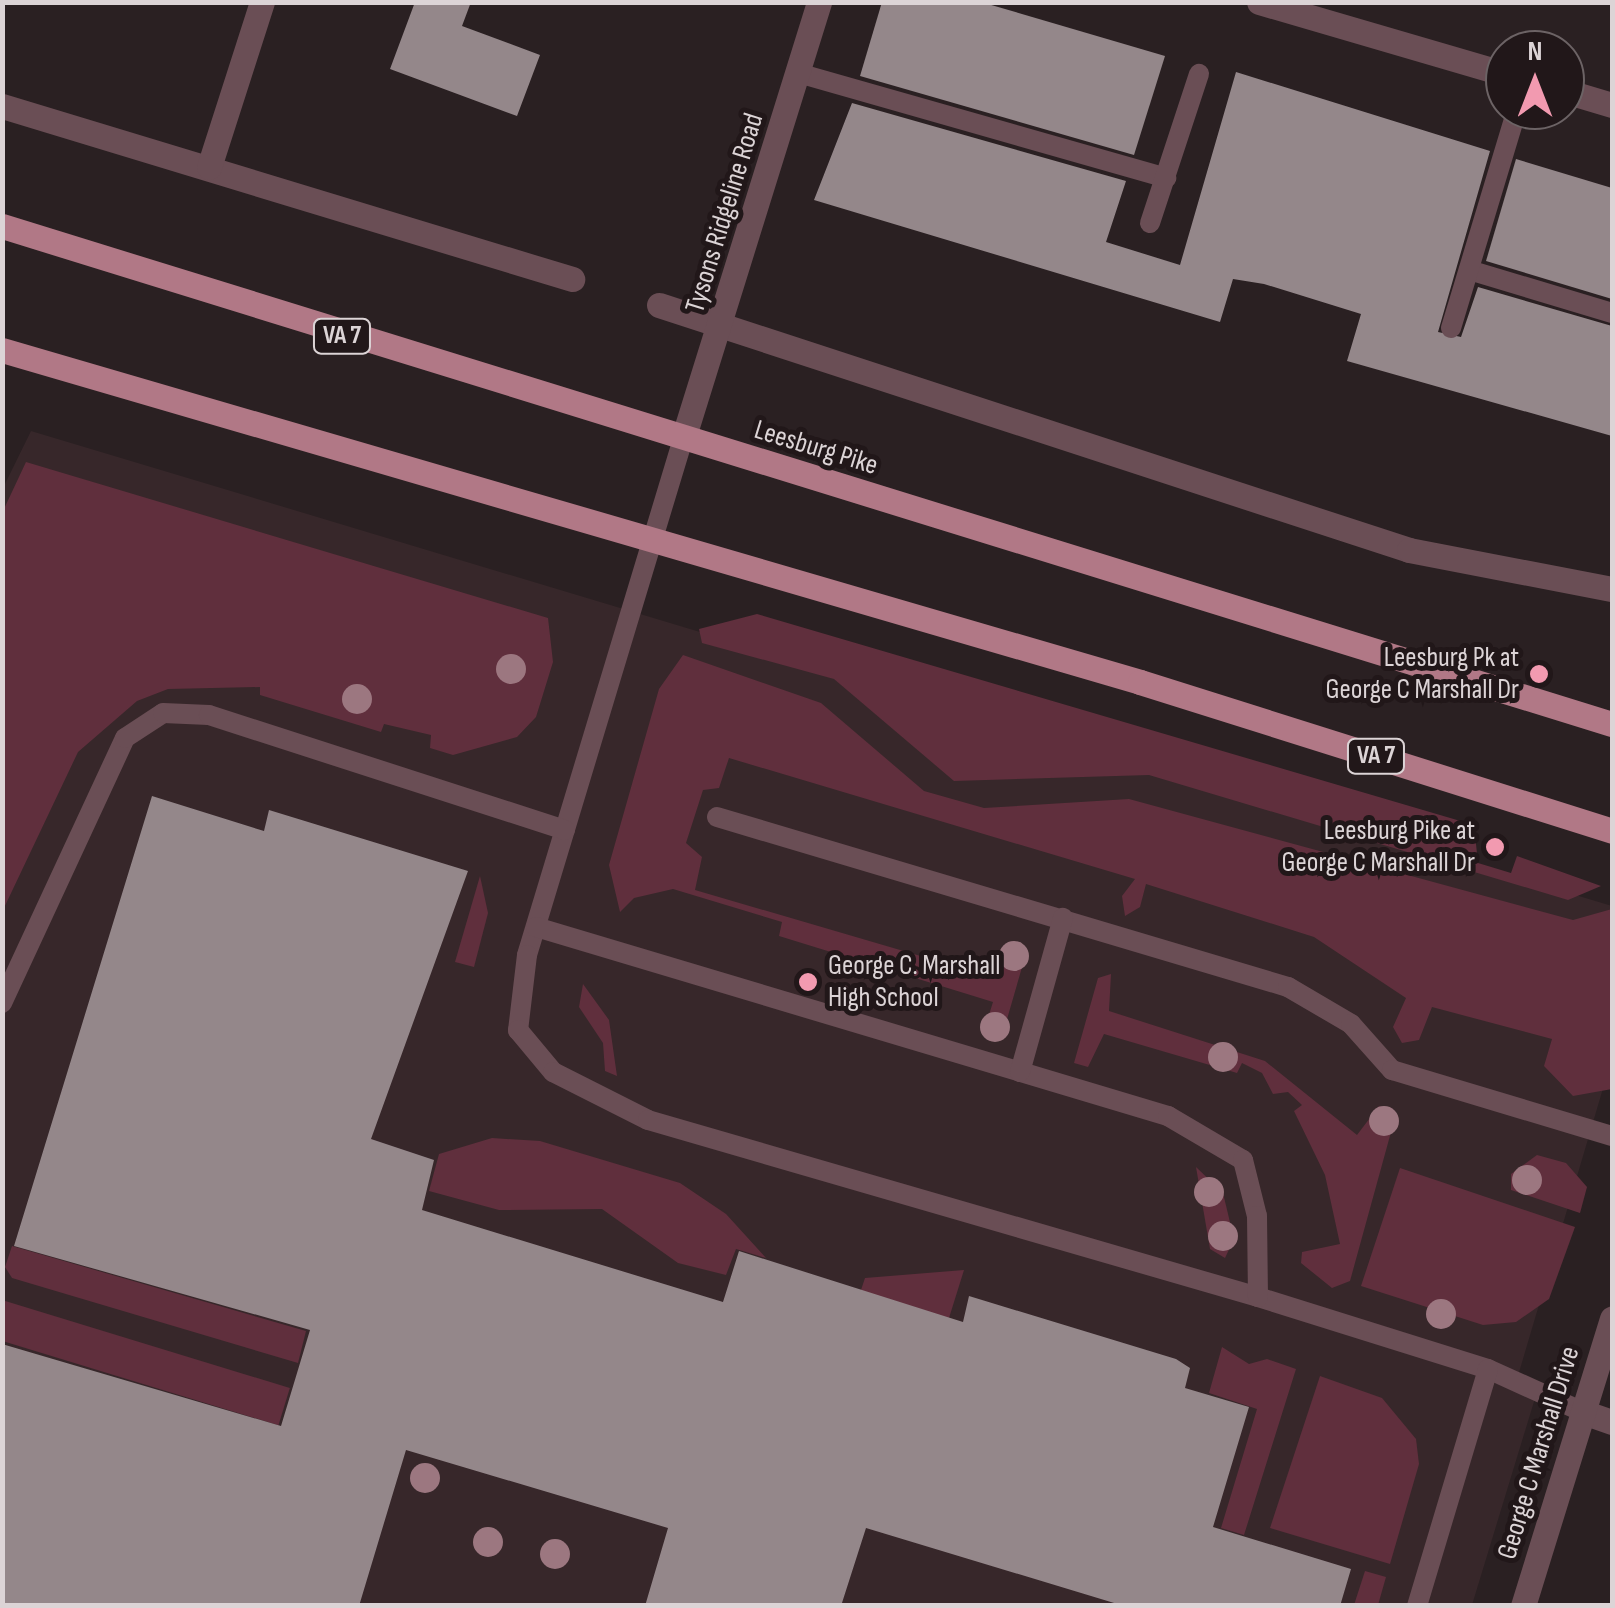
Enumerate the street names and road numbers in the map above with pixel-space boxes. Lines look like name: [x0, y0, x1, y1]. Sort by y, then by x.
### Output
street label: Tysons Ridgeline Road: [679, 109, 771, 317]
road number: VA 7: [312, 316, 372, 356]
street label: Leesburg Pike: [750, 413, 882, 483]
road number: VA 7: [1346, 736, 1406, 776]
street label: George C Marshall Drive: [1491, 1343, 1587, 1563]

